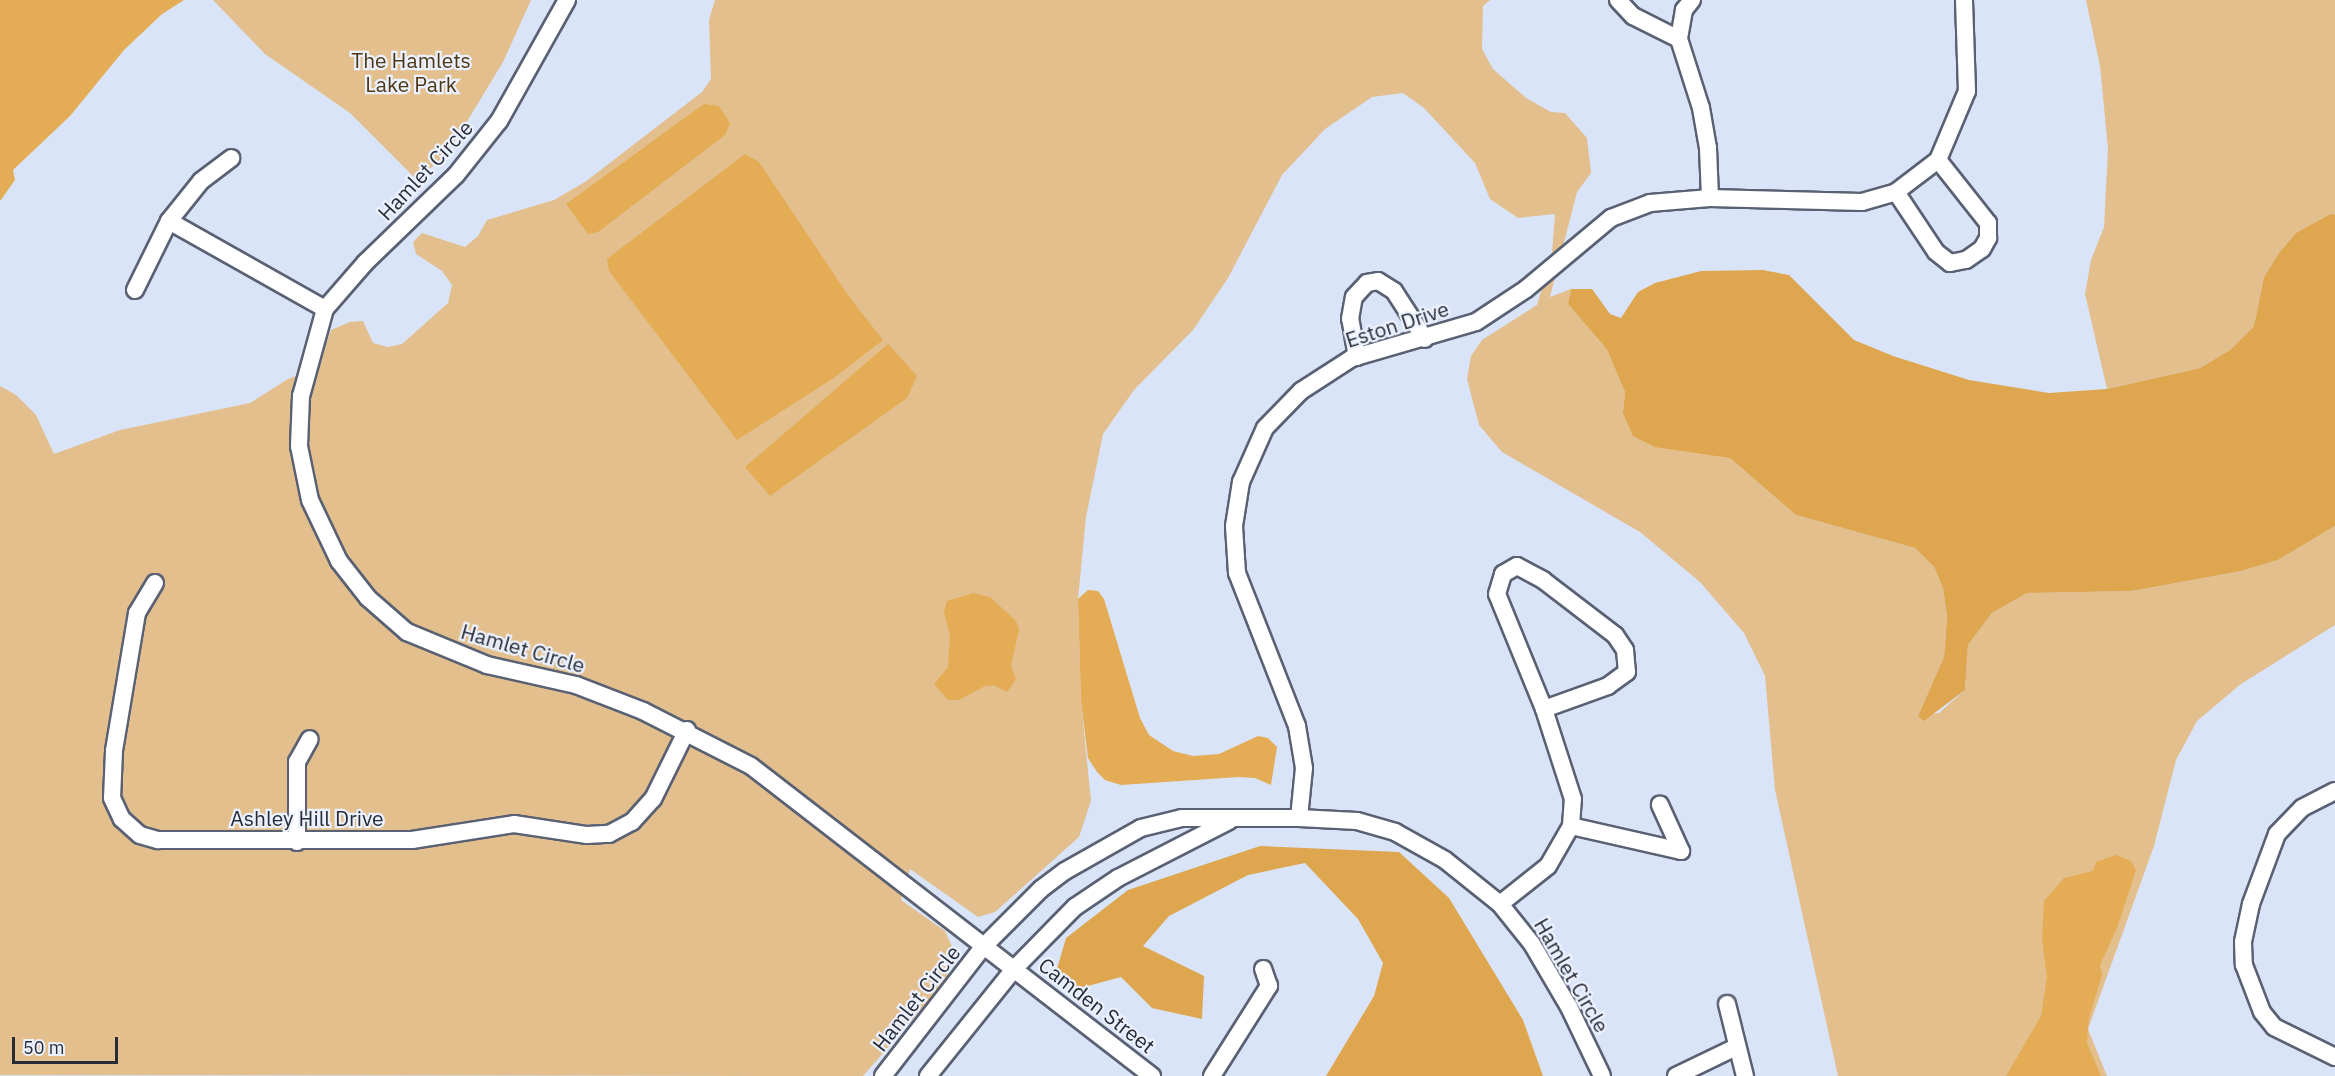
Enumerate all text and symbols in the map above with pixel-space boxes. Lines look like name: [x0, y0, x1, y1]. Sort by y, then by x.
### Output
park label: The Hamlets Lake Park: [351, 47, 471, 97]
street label: Hamlet Circle: [372, 115, 478, 225]
street label: Eston Drive: [1342, 295, 1452, 353]
street label: Hamlet Circle: [458, 618, 588, 678]
street label: Ashley Hill Drive: [230, 805, 384, 831]
street label: Hamlet Circle: [1529, 913, 1615, 1037]
street label: Hamlet Circle: [867, 940, 965, 1056]
street label: Camden Street: [1034, 952, 1160, 1058]
scale bar: [15, 1025, 122, 1063]
text: 50 m: [23, 1036, 65, 1059]

